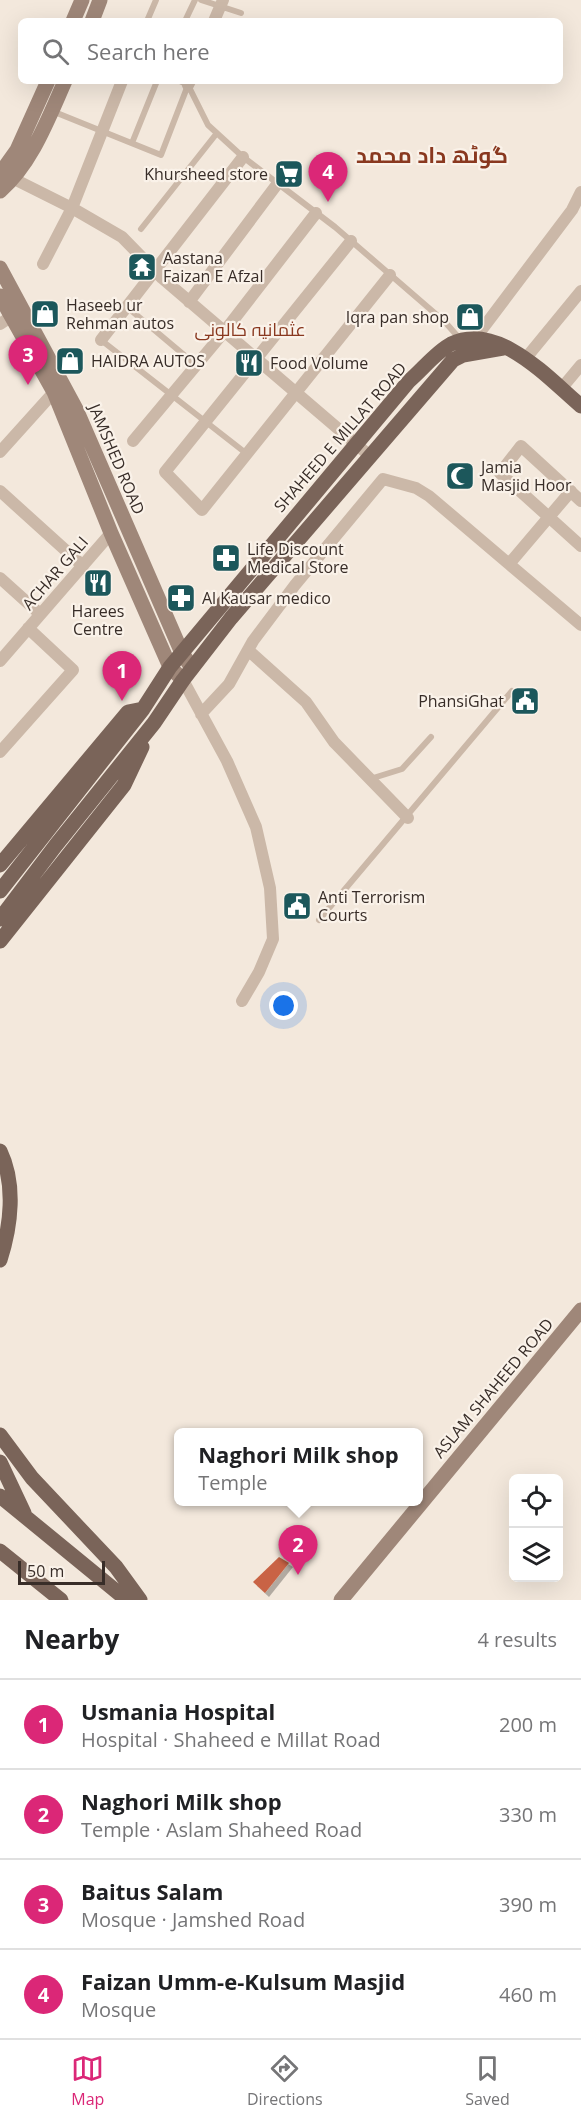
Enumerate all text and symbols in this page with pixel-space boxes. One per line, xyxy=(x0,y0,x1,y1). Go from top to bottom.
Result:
search box xyxy=(18,18,563,84)
icon: search xyxy=(39,35,72,68)
text: Search here xyxy=(87,36,210,66)
district label: گوٹھ داد محمد xyxy=(356,139,508,169)
pin: 4 xyxy=(308,152,348,202)
supermarket icon: Khursheed store xyxy=(273,158,305,190)
place label: Khursheed store xyxy=(144,163,268,185)
place label: Aastana Faizan E Afzal xyxy=(163,247,264,287)
temple icon: Aastana Faizan E Afzal xyxy=(126,251,158,283)
place label: Haseeb ur Rehman autos xyxy=(66,294,174,334)
shop icon: Haseeb ur Rehman autos xyxy=(29,298,61,330)
shop icon: Iqra pan shop xyxy=(454,301,486,333)
place label: Iqra pan shop xyxy=(346,306,449,328)
district label: عثمانیہ کالونی xyxy=(194,317,306,341)
pin: 3 xyxy=(9,336,48,385)
shop icon: HAIDRA AUTOS xyxy=(54,345,86,377)
restaurant icon: Food Volume xyxy=(233,347,265,379)
place label: HAIDRA AUTOS xyxy=(91,350,205,372)
place label: Food Volume xyxy=(270,352,368,374)
street label: SHAHEED E MILLAT ROAD xyxy=(269,357,411,517)
street label: JAMSHED ROAD xyxy=(83,399,150,518)
place label: Jamia Masjid Hoor xyxy=(479,456,572,496)
mosque icon: Jamia Masjid Hoor xyxy=(444,460,476,492)
street label: ACHAR GALI xyxy=(17,532,93,614)
place label: Life Discount Medical Store xyxy=(247,538,349,578)
pharmacy icon: Life Discount Medical Store xyxy=(210,542,242,574)
restaurant icon: Harees Centre xyxy=(82,567,114,599)
pharmacy icon: Al Kausar medico xyxy=(165,582,197,614)
place label: Al Kausar medico xyxy=(202,587,331,609)
place label: Harees Centre xyxy=(72,600,124,640)
pin: 1 xyxy=(102,652,142,701)
public building icon: PhansiGhat xyxy=(509,685,541,717)
place label: PhansiGhat xyxy=(418,690,504,712)
place label: Anti Terrorism Courts xyxy=(318,886,425,926)
public building icon: Anti Terrorism Courts xyxy=(281,890,313,922)
your location xyxy=(269,991,298,1020)
street label: ASLAM SHAHEED ROAD xyxy=(428,1314,558,1462)
popup xyxy=(174,1428,423,1506)
text: Naghori Milk shop xyxy=(198,1439,399,1469)
text: Temple xyxy=(198,1469,267,1496)
map controls xyxy=(509,1474,563,1582)
button: locate xyxy=(509,1474,563,1528)
pin: 2 xyxy=(278,1526,318,1575)
button: layers xyxy=(509,1528,563,1582)
scale bar xyxy=(18,1558,105,1586)
text: 50 m xyxy=(27,1560,64,1582)
text: Nearby xyxy=(24,1621,119,1657)
text: 4 results xyxy=(477,1626,557,1653)
text: Usmania Hospital xyxy=(81,1696,275,1726)
text: 1 xyxy=(38,1711,49,1738)
text: 200 m xyxy=(499,1711,557,1738)
text: Hospital · Shaheed e Millat Road xyxy=(81,1726,381,1753)
text: Naghori Milk shop xyxy=(81,1786,282,1816)
text: 2 xyxy=(38,1801,49,1828)
text: 330 m xyxy=(499,1801,557,1828)
text: Temple · Aslam Shaheed Road xyxy=(81,1816,362,1843)
text: Baitus Salam xyxy=(81,1876,223,1906)
text: 3 xyxy=(38,1891,49,1918)
text: 390 m xyxy=(499,1891,557,1918)
text: Mosque · Jamshed Road xyxy=(81,1906,305,1933)
text: Faizan Umm-e-Kulsum Masjid xyxy=(81,1966,405,1996)
text: 4 xyxy=(38,1981,49,2008)
text: 460 m xyxy=(499,1981,557,2008)
text: Mosque xyxy=(81,1996,156,2023)
tab: Map xyxy=(71,2052,104,2110)
tab: Directions xyxy=(247,2052,323,2110)
tab: Saved xyxy=(465,2052,510,2110)

